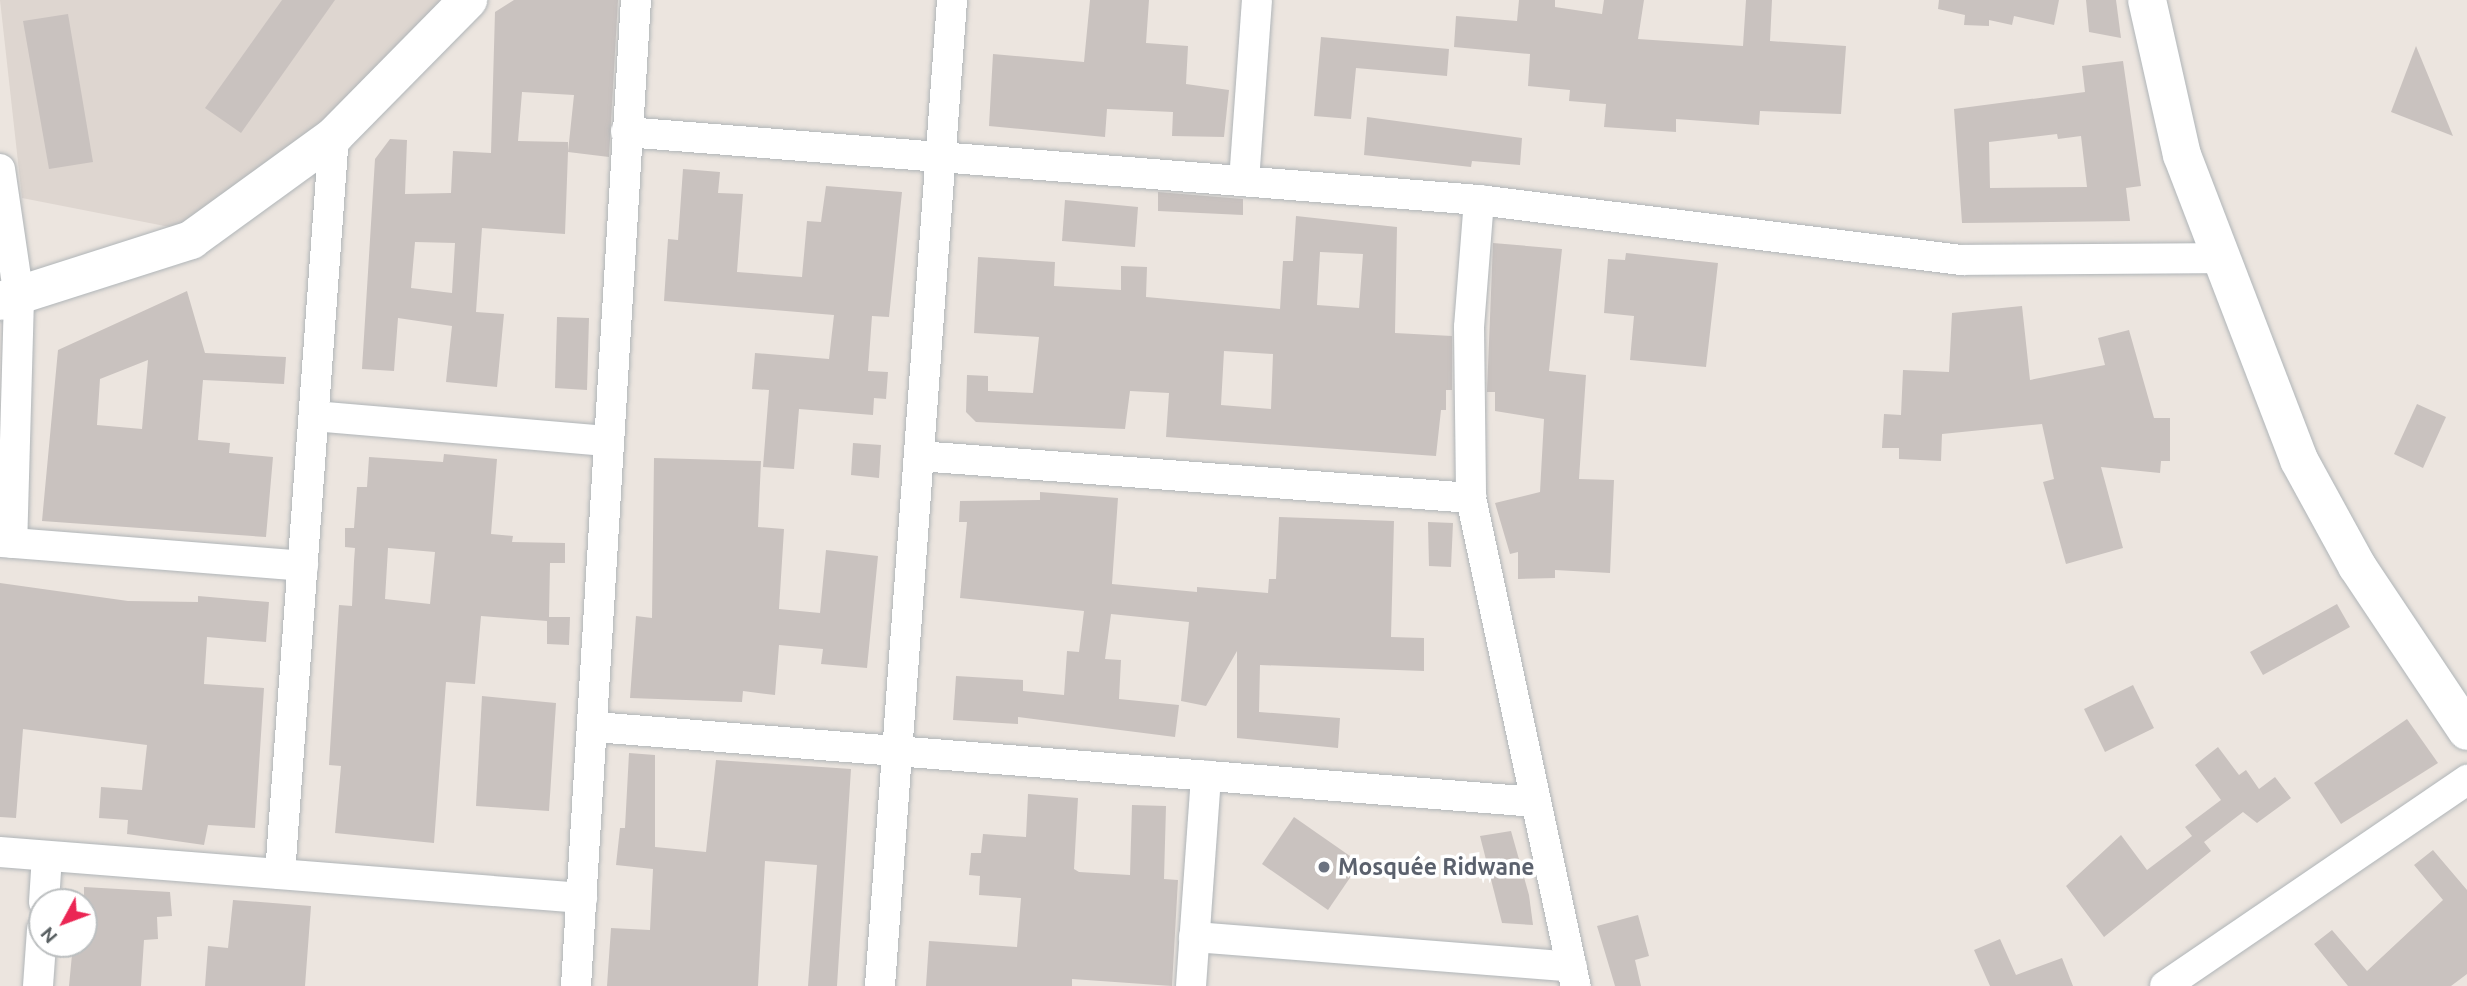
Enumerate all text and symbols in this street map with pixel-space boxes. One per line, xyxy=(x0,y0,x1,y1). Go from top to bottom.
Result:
place label: Mosquée Ridwane xyxy=(1338,853,1535,881)
marker: Mosquée Ridwane xyxy=(1316,859,1332,875)
north arrow xyxy=(28,888,98,958)
text: N xyxy=(36,923,62,948)

